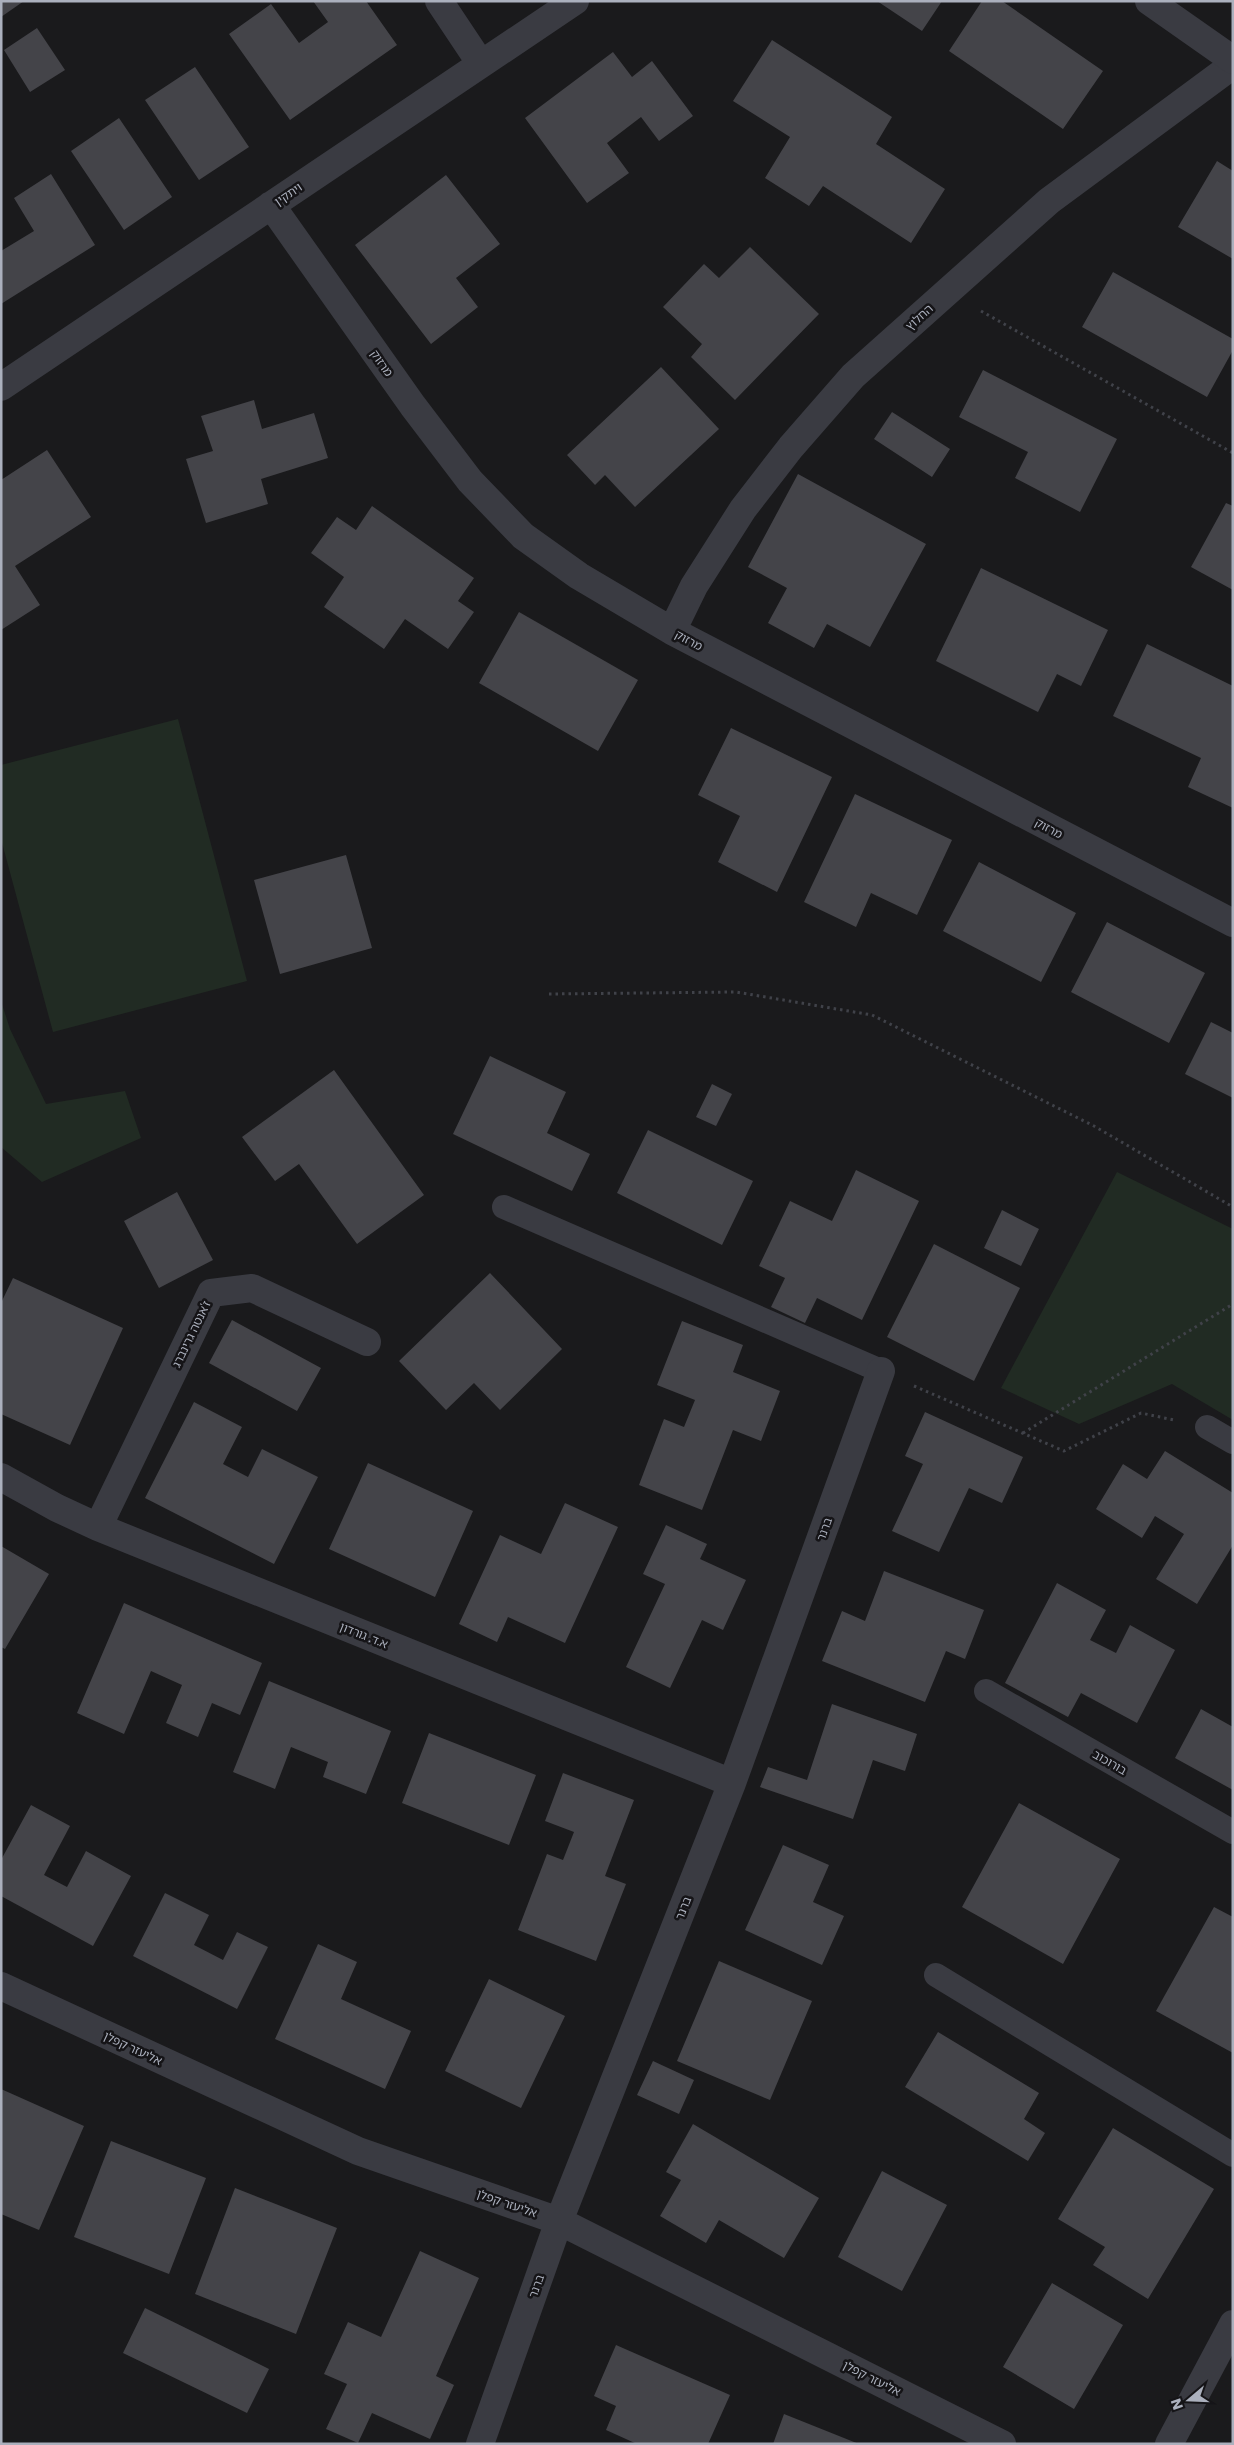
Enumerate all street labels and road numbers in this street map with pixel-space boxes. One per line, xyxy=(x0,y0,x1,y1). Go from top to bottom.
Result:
street label: ויתקין xyxy=(271,179,305,209)
street label: החלוץ xyxy=(902,300,936,334)
street label: מרזוק xyxy=(367,346,397,380)
street label: מרזוק xyxy=(672,626,706,654)
street label: מרזוק xyxy=(1032,814,1066,842)
street label: ז'אנטה גרינברג xyxy=(168,1298,215,1370)
street label: ברנר xyxy=(812,1515,836,1543)
street label: א.ד. גורדון xyxy=(337,1618,391,1653)
street label: בורוכוב xyxy=(1090,1745,1130,1779)
street label: ברנר xyxy=(671,1894,695,1922)
street label: אליעזר קפלן xyxy=(101,2027,165,2069)
street label: אליעזר קפלן xyxy=(475,2185,540,2221)
street label: ברנר xyxy=(524,2272,548,2300)
street label: אליעזר קפלן xyxy=(840,2356,904,2400)

